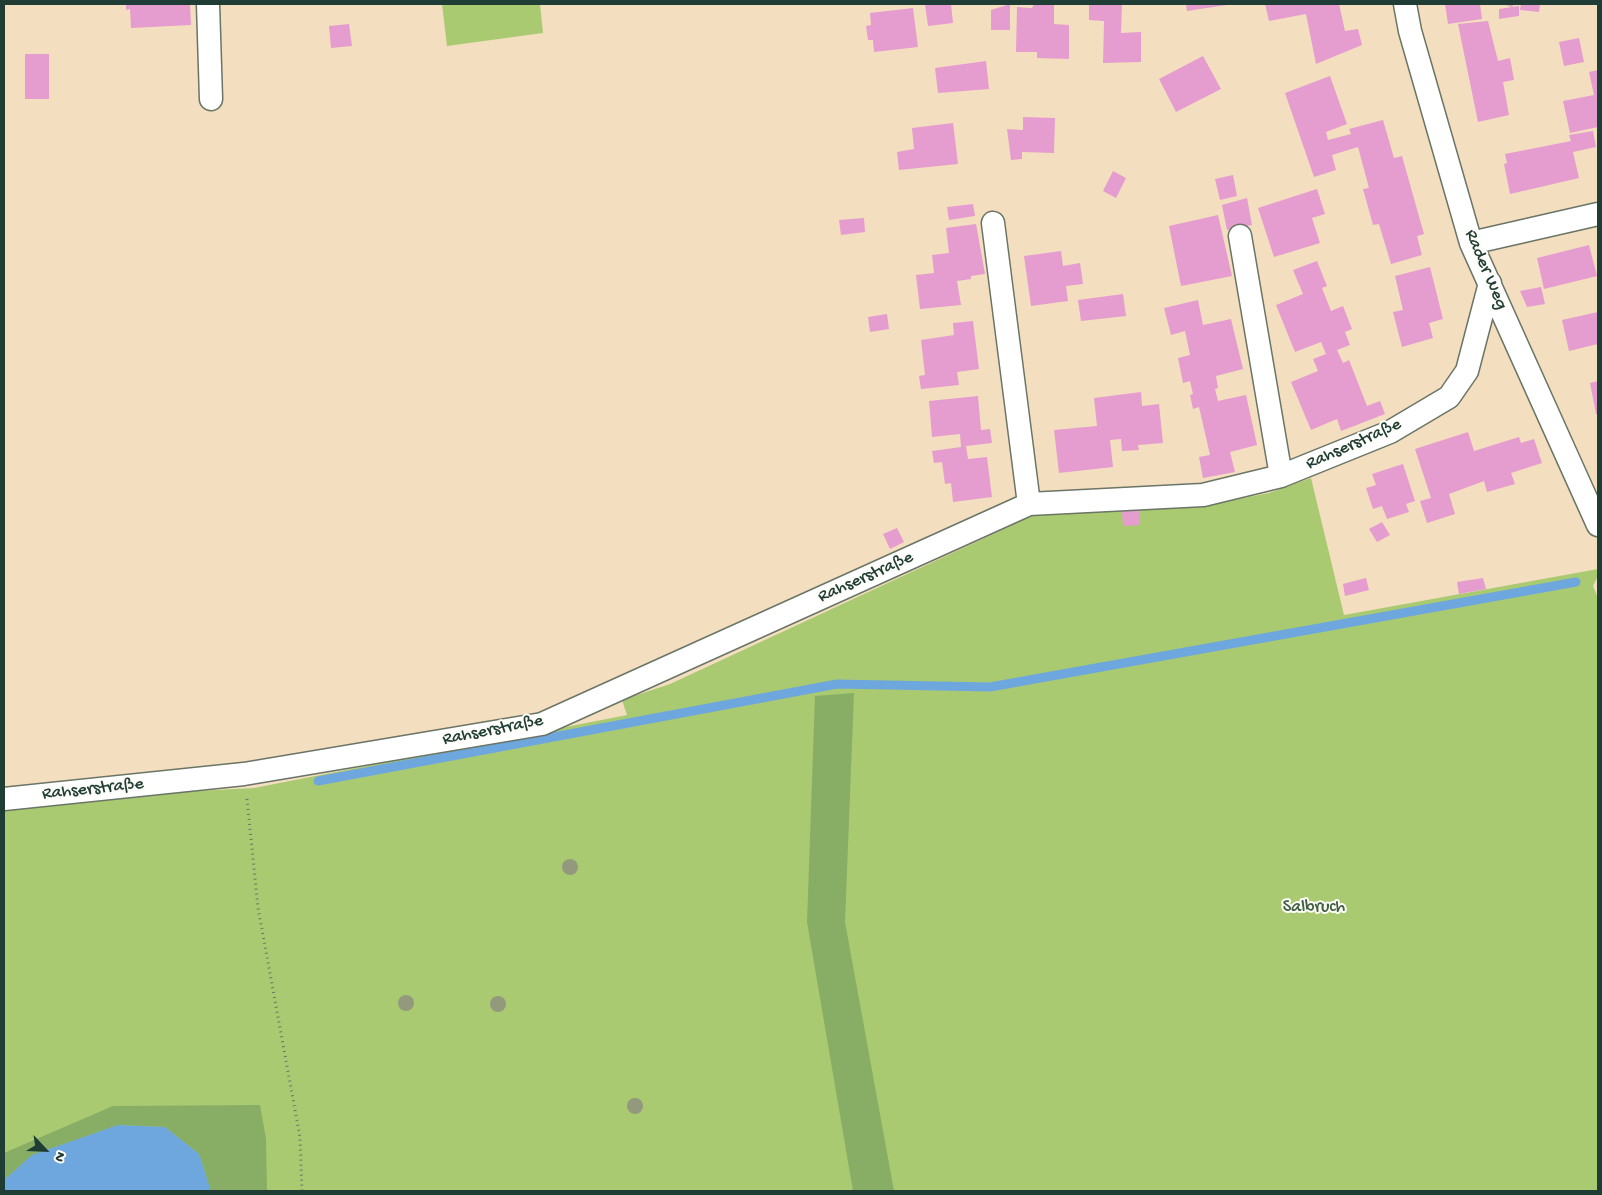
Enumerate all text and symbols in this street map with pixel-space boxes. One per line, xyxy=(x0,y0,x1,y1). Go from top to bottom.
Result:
street label: Rader Weg xyxy=(1459,227,1511,313)
street label: Rahserstraße xyxy=(1303,414,1405,476)
street label: Rahserstraße xyxy=(815,547,917,609)
street label: Rahserstraße xyxy=(441,711,545,751)
street label: Rahserstraße xyxy=(41,774,145,806)
park label: Salbruch xyxy=(1283,897,1345,919)
north arrow xyxy=(20,1125,70,1175)
text: N xyxy=(49,1149,69,1164)

